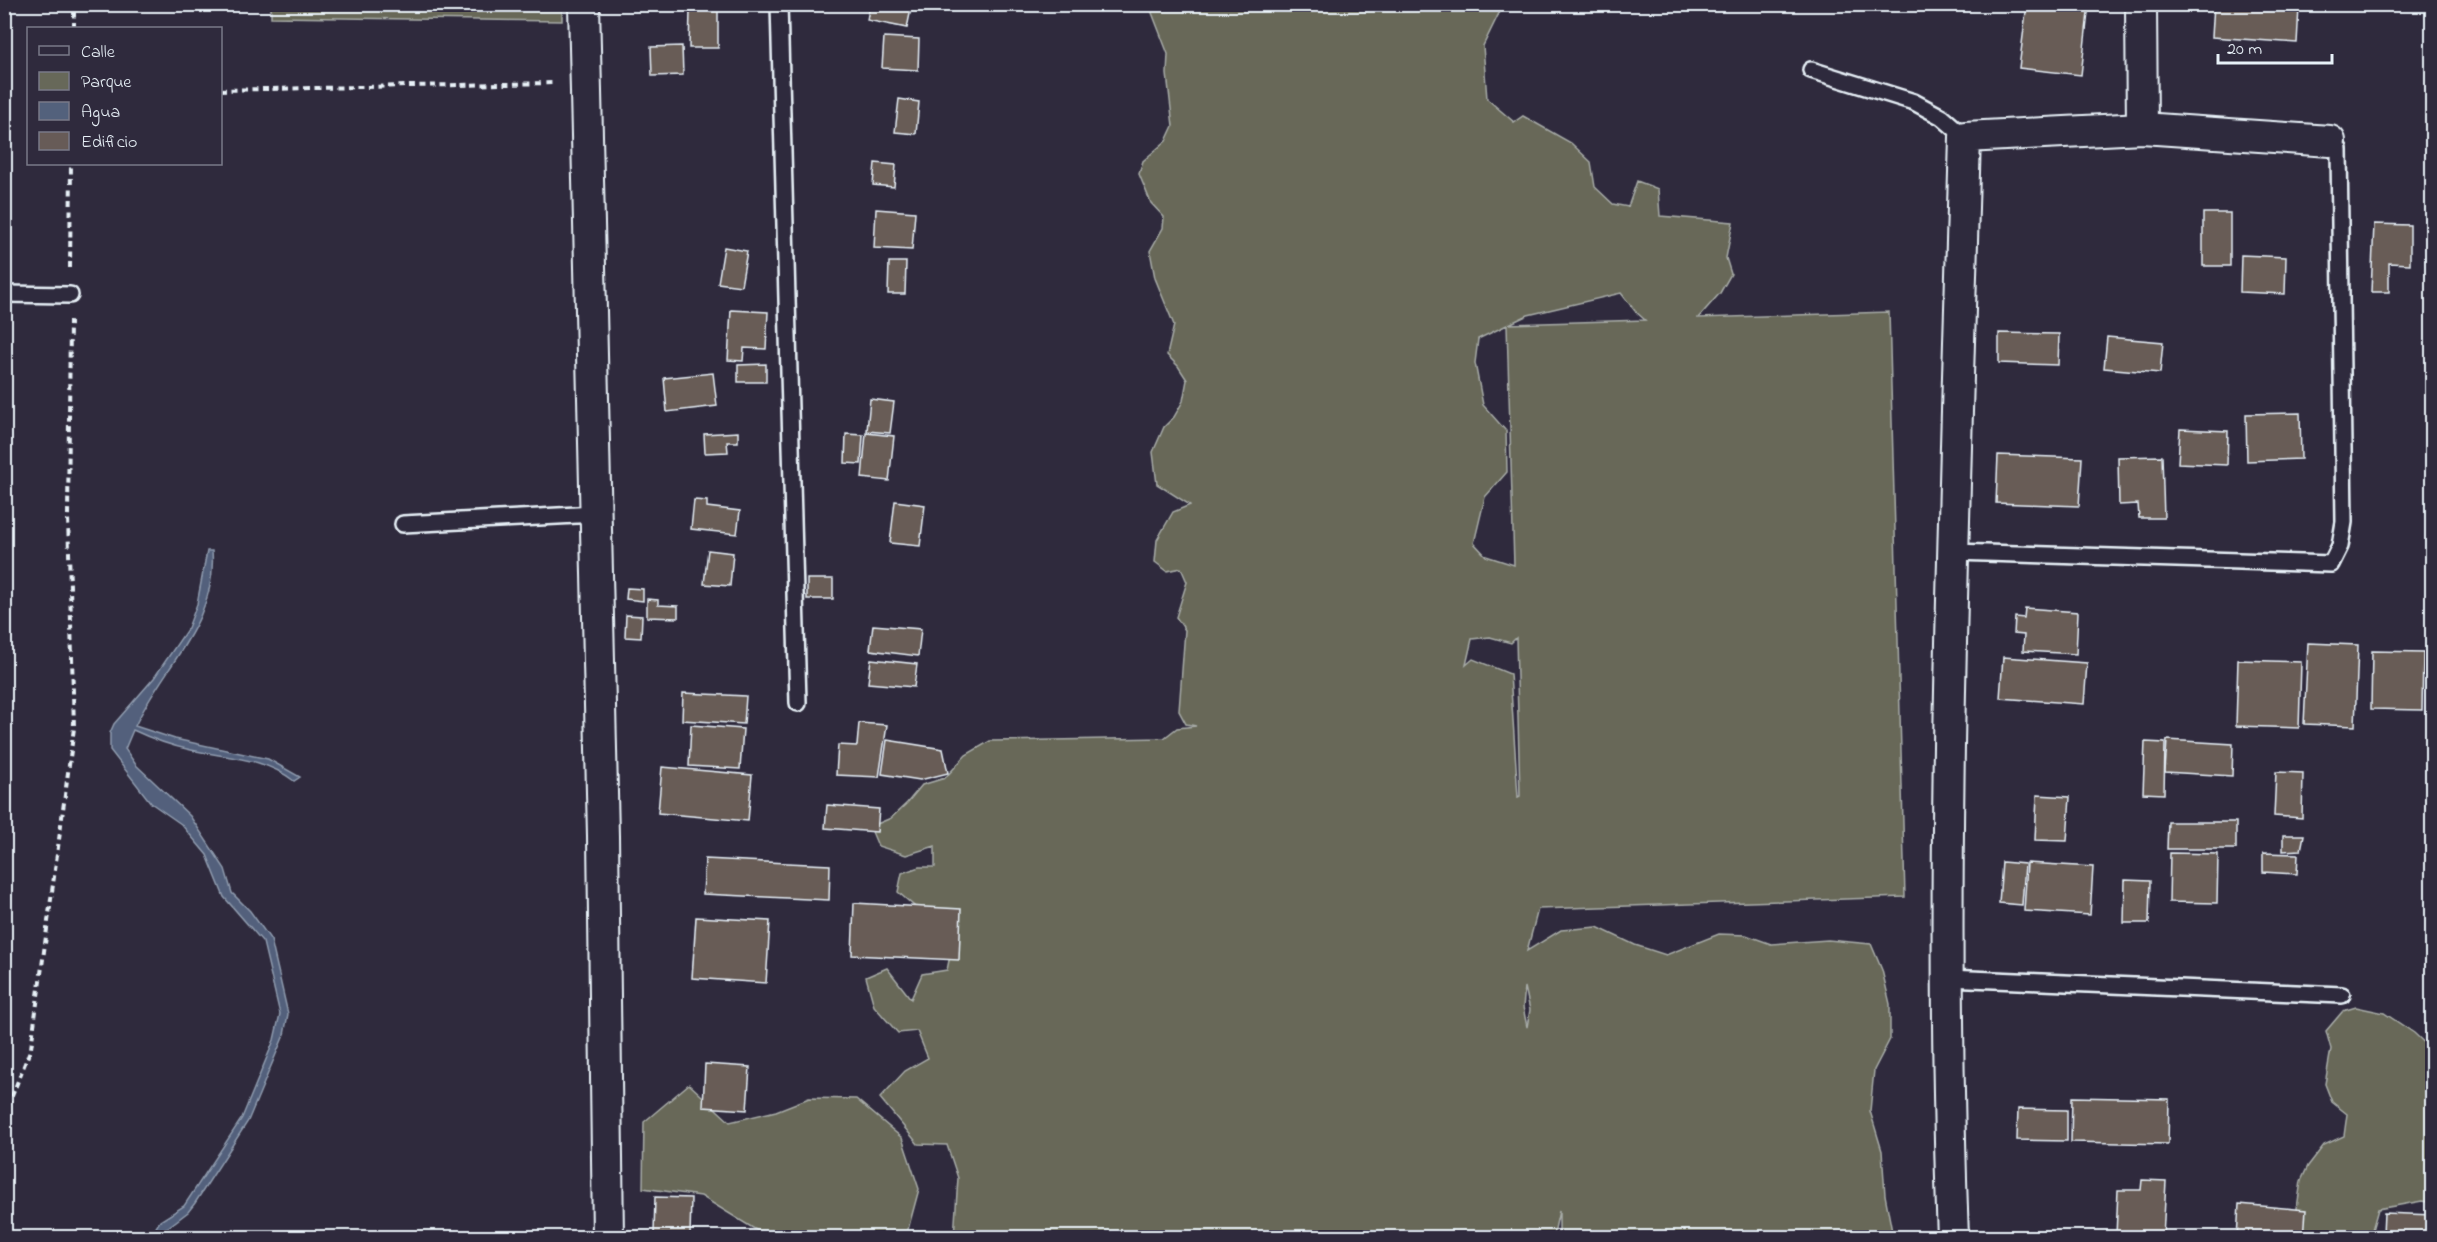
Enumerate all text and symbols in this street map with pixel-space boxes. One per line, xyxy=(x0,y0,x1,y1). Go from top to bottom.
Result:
legend xyxy=(27,27,222,165)
scale bar xyxy=(2218,27,2332,65)
text: 20 m xyxy=(2227,37,2262,63)
text: Calle xyxy=(81,40,116,66)
text: Parque xyxy=(81,70,132,96)
text: Agua xyxy=(81,100,120,127)
text: Edificio xyxy=(81,130,137,156)

